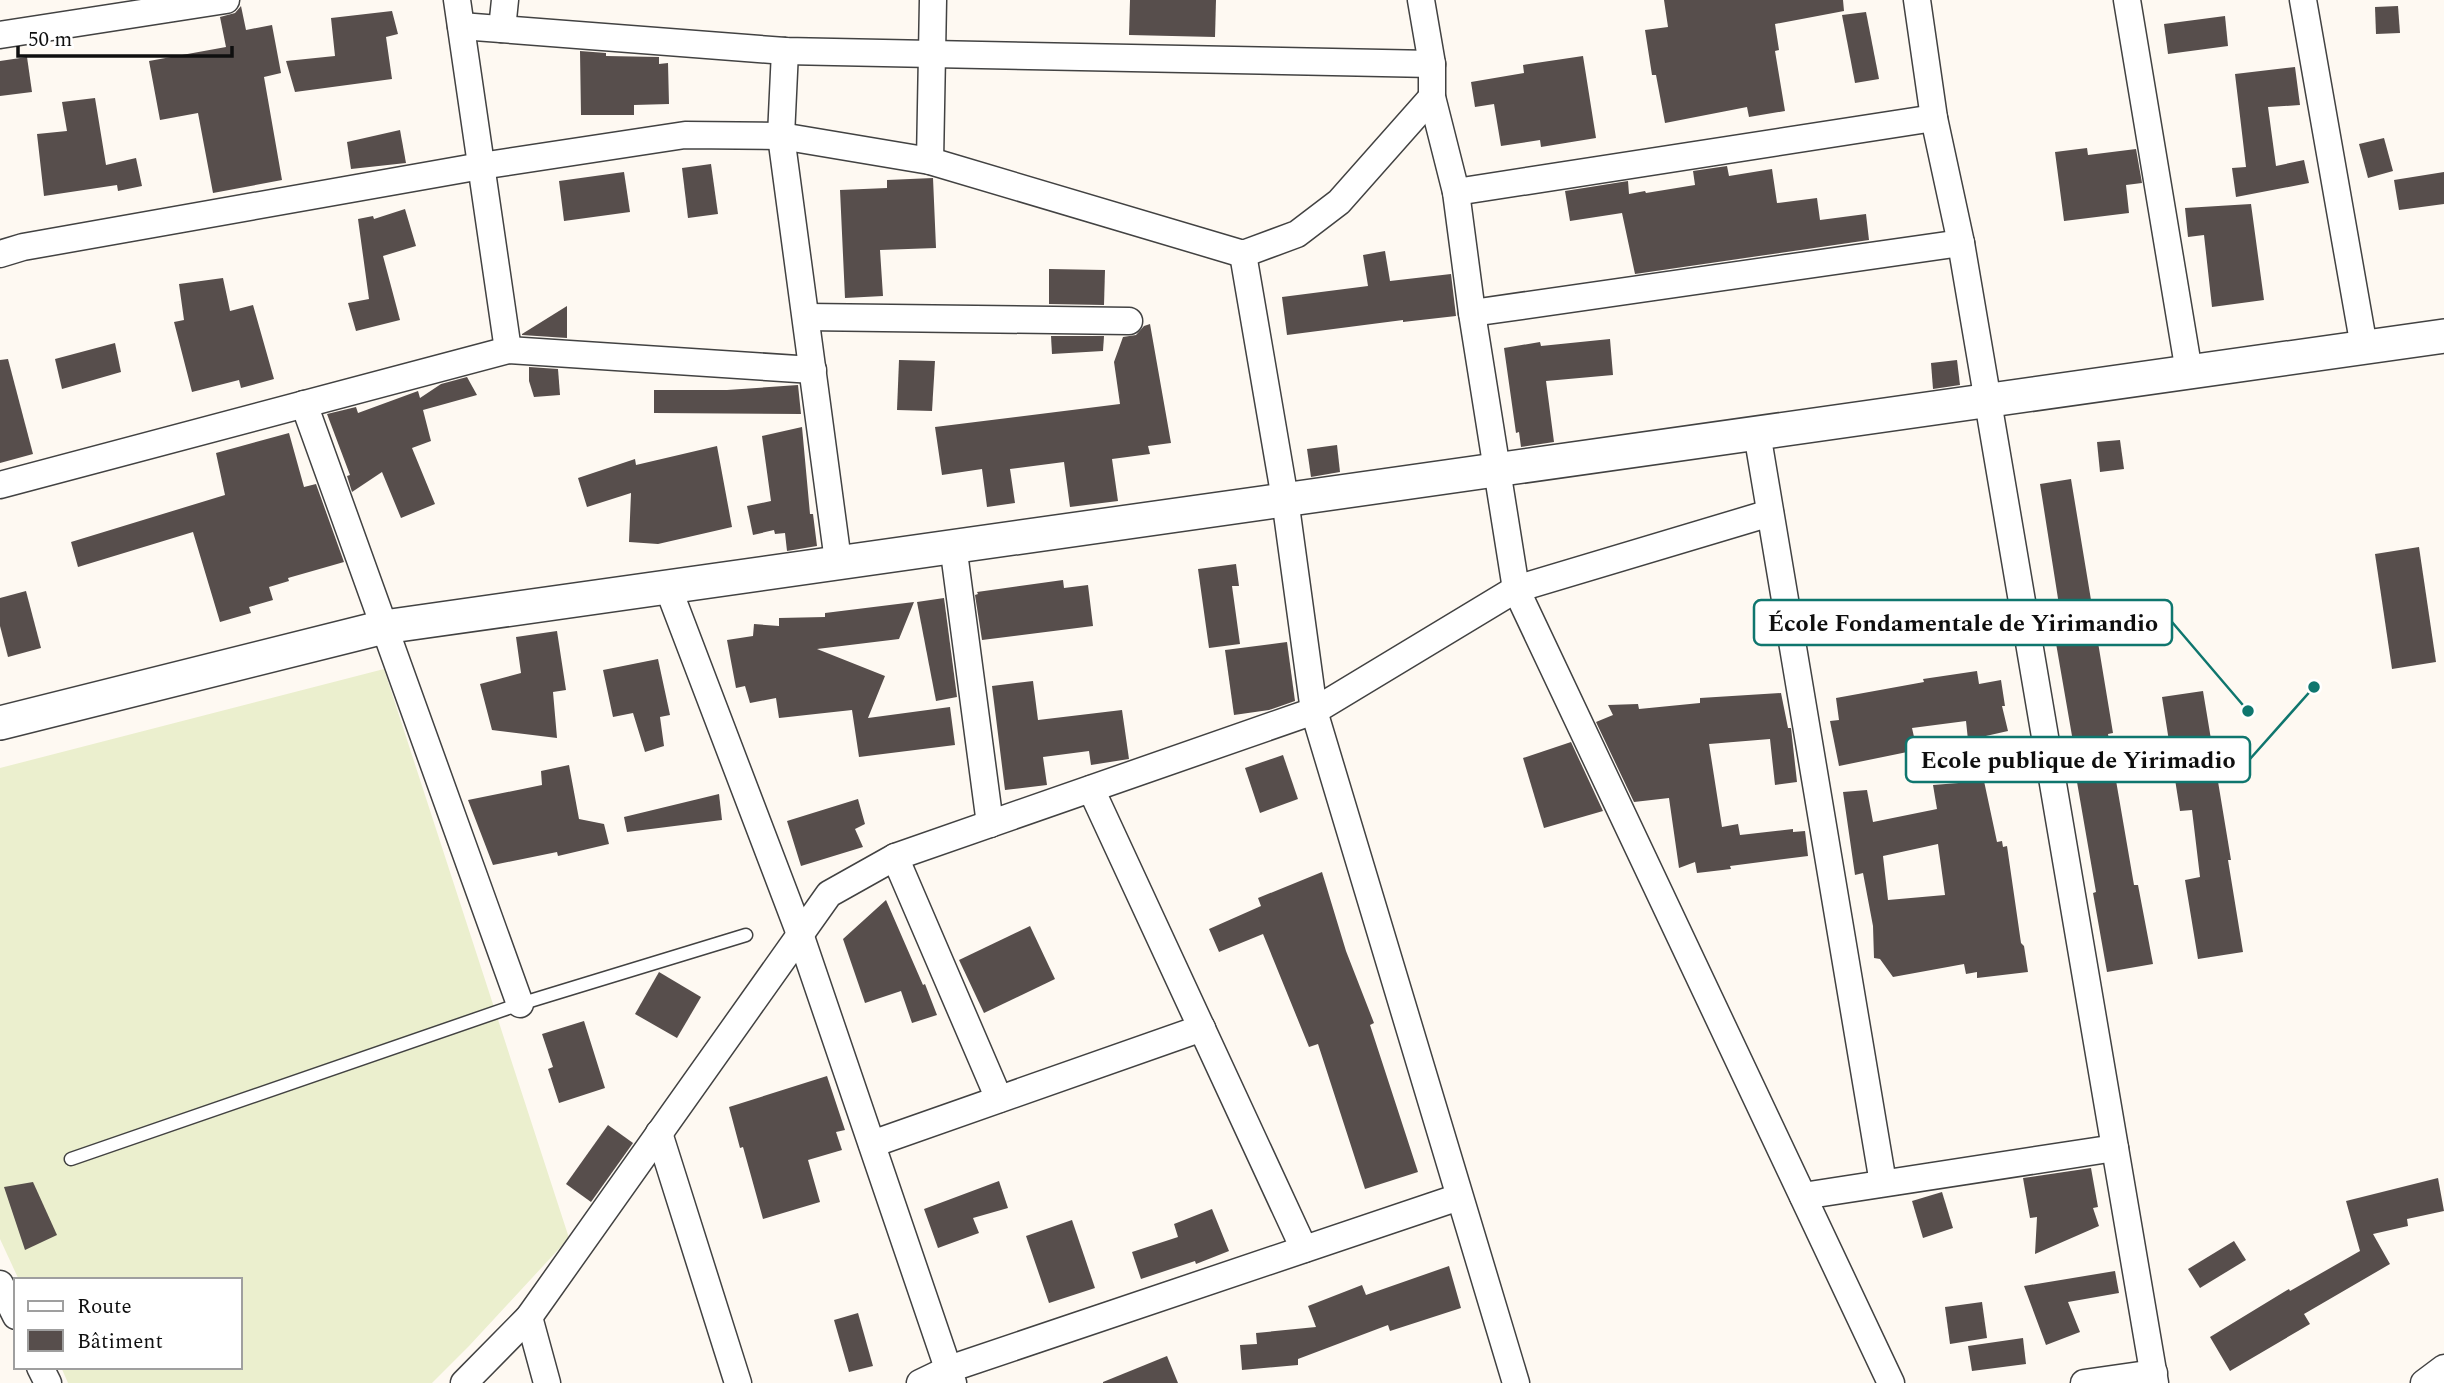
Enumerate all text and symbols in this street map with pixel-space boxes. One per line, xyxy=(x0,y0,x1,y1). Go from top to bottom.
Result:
scale bar xyxy=(18,14,231,58)
text: 50 m xyxy=(28,24,72,56)
callout: École Fondamentale de Yirimandio xyxy=(1754,600,2172,645)
text: École Fondamentale de Yirimandio xyxy=(1768,606,2158,642)
callout: Ecole publique de Yirimadio xyxy=(1906,737,2250,782)
text: Ecole publique de Yirimadio xyxy=(1920,743,2236,779)
legend xyxy=(14,1278,242,1369)
text: Route xyxy=(77,1291,132,1323)
text: Bâtiment xyxy=(77,1326,163,1358)

